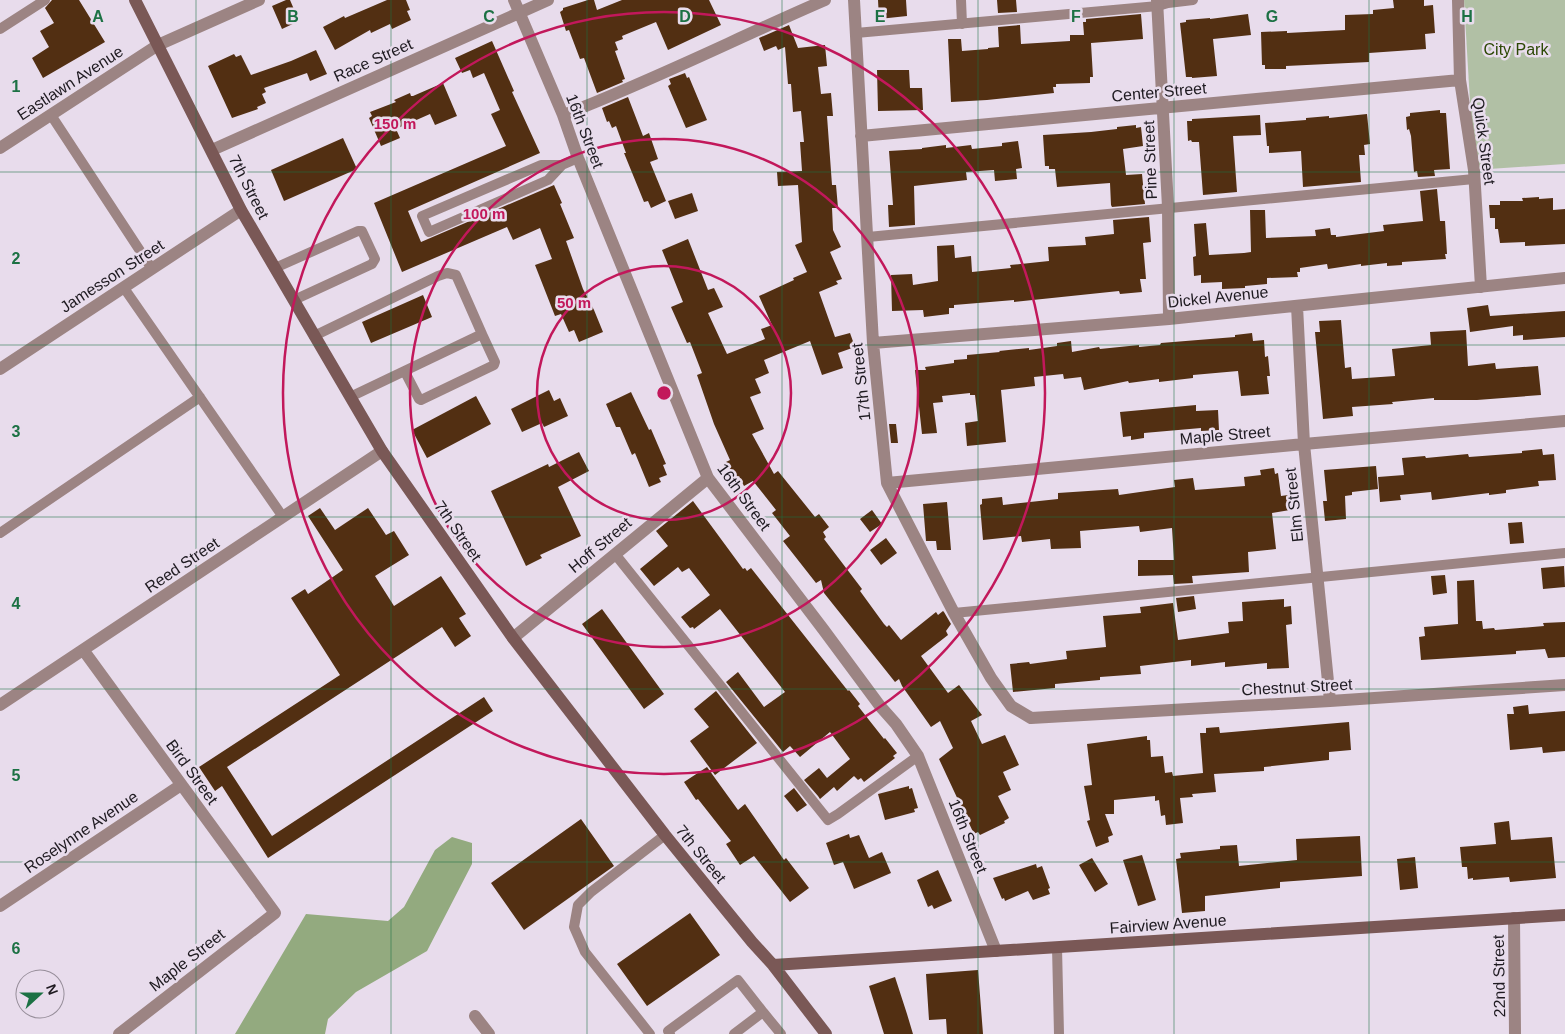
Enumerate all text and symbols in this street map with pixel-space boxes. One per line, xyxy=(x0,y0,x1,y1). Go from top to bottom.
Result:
text: A xyxy=(92,8,104,25)
text: B xyxy=(287,8,299,25)
text: C xyxy=(483,8,495,25)
text: D xyxy=(679,8,691,25)
text: E xyxy=(875,8,886,25)
text: F xyxy=(1071,8,1081,25)
text: G xyxy=(1266,8,1278,25)
text: H xyxy=(1461,8,1473,25)
street label: Race Street xyxy=(331,35,416,85)
park label: City Park xyxy=(1484,41,1549,58)
street label: Eastlawn Avenue xyxy=(14,42,126,123)
text: 1 xyxy=(12,78,21,95)
street label: Center Street xyxy=(1111,79,1208,105)
street label: 16th Street xyxy=(563,91,607,171)
street label: Quick Street xyxy=(1469,96,1499,186)
text: 150 m xyxy=(374,115,416,132)
street label: Pine Street xyxy=(1140,120,1160,200)
street label: 7th Street xyxy=(226,152,273,222)
text: 100 m xyxy=(463,205,505,222)
street label: Jamesson Street xyxy=(57,236,167,316)
text: 2 xyxy=(12,250,21,267)
street label: Dickel Avenue xyxy=(1167,283,1269,311)
text: 50 m xyxy=(557,294,591,311)
street label: 17th Street xyxy=(848,342,874,422)
centre of rings xyxy=(655,384,673,402)
text: 3 xyxy=(12,423,21,440)
street label: Maple Street xyxy=(1179,423,1271,447)
street label: 16th Street xyxy=(714,460,774,534)
street label: Elm Street xyxy=(1282,466,1306,543)
street label: 7th Street xyxy=(431,498,485,565)
street label: Hoff Street xyxy=(565,514,635,576)
street label: Reed Street xyxy=(142,534,223,596)
text: 4 xyxy=(12,595,21,612)
street label: Chestnut Street xyxy=(1241,676,1354,698)
street label: Bird Street xyxy=(163,736,221,808)
text: 5 xyxy=(12,767,21,784)
street label: Roselynne Avenue xyxy=(21,788,141,876)
street label: 16th Street xyxy=(945,797,991,876)
street label: 7th Street xyxy=(673,822,730,887)
street label: Fairview Avenue xyxy=(1109,911,1227,937)
street label: Maple Street xyxy=(146,925,228,995)
street label: 22nd Street xyxy=(1490,934,1508,1018)
text: 6 xyxy=(12,940,21,957)
north arrow xyxy=(15,969,65,1019)
text: N xyxy=(43,982,61,997)

